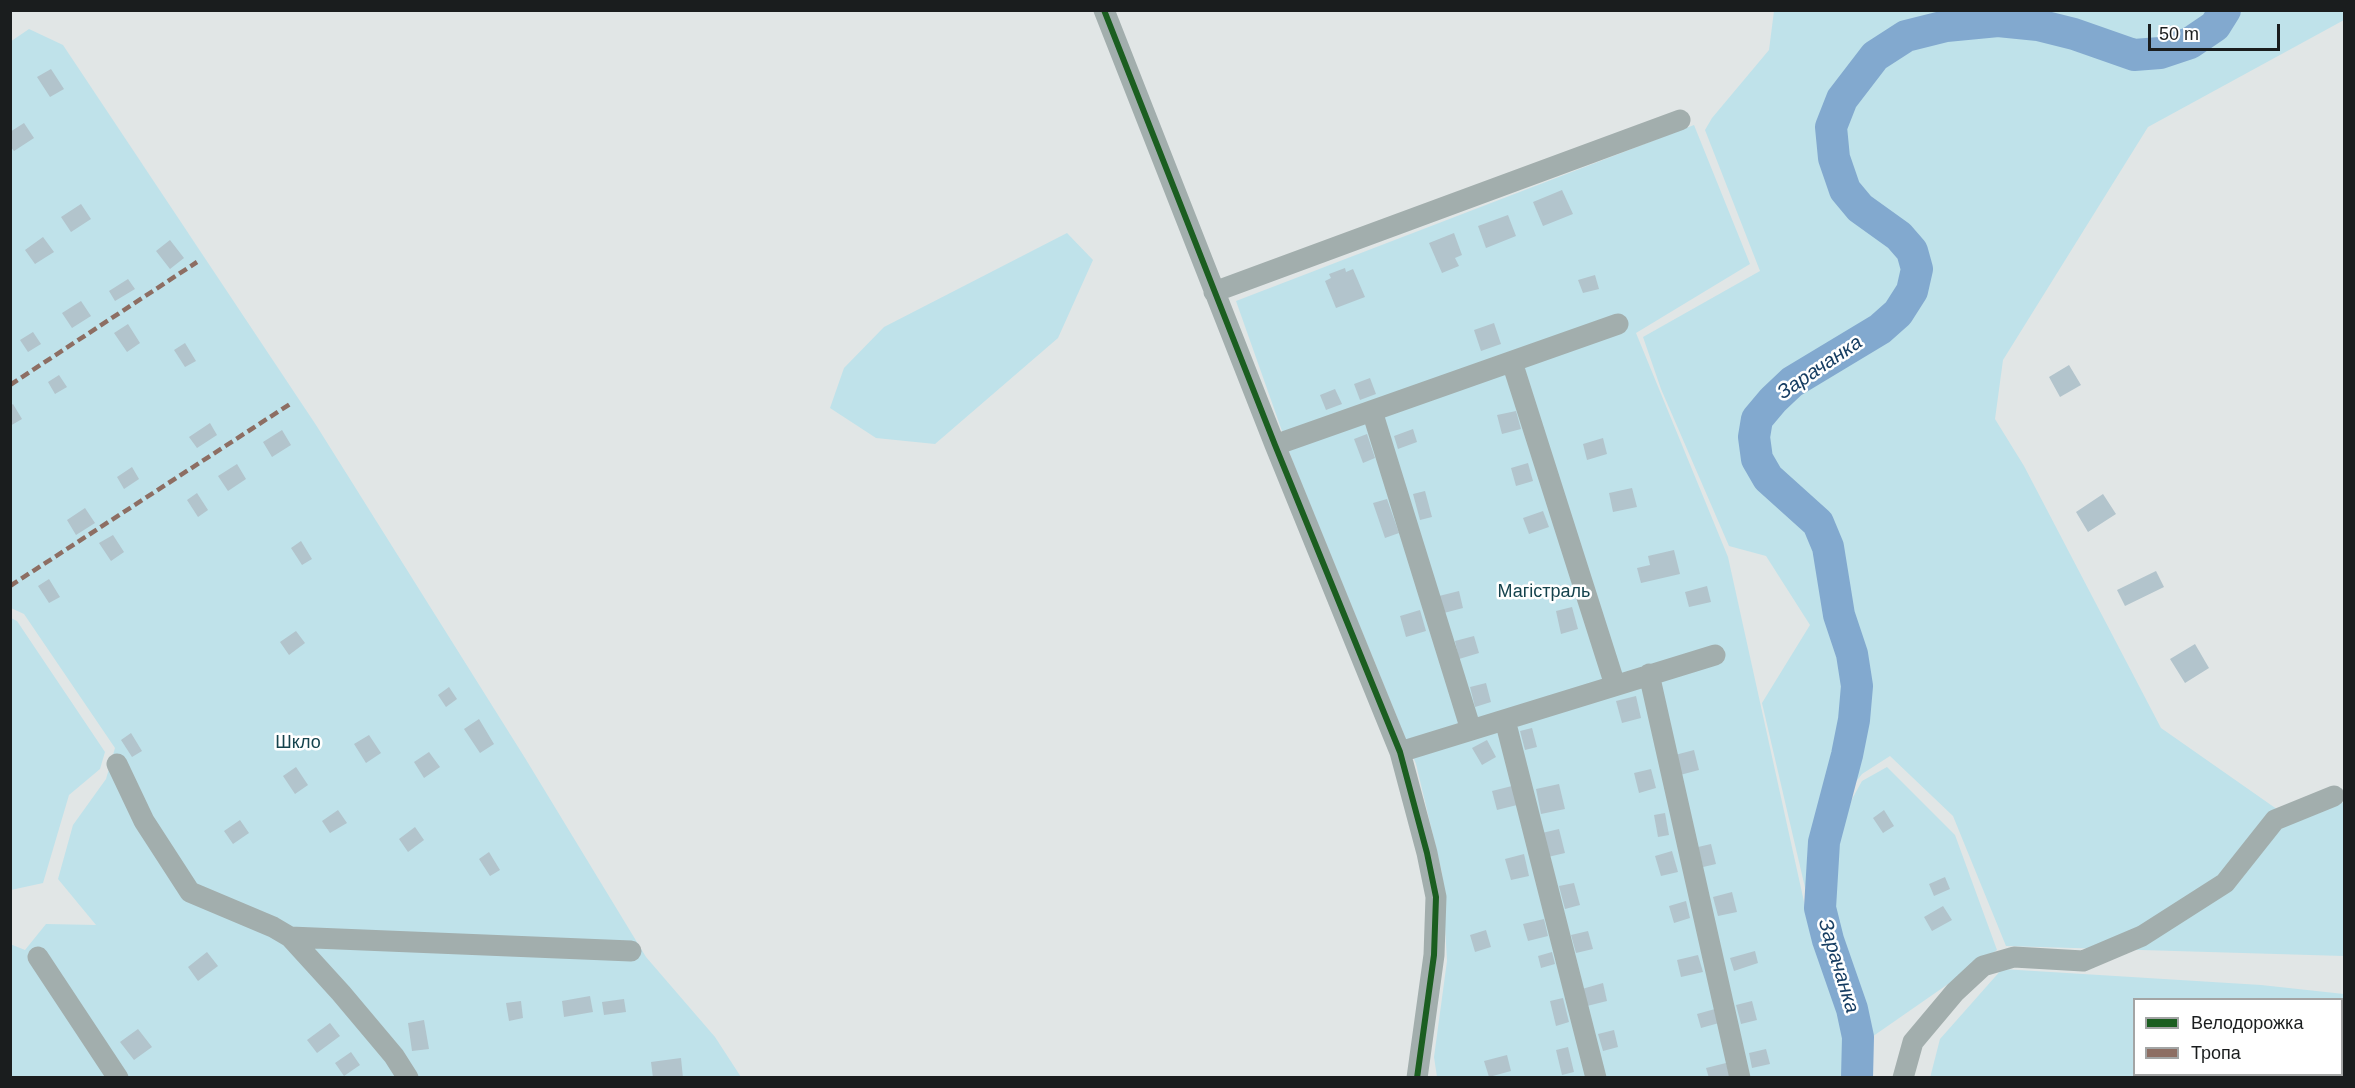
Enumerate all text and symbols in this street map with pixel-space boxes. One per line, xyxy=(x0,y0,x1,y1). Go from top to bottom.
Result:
scale bar xyxy=(2151,12,2283,50)
text: 50 m xyxy=(2159,24,2199,44)
water label: Зарачанка xyxy=(1773,331,1867,405)
park label: Магістраль xyxy=(1498,581,1590,603)
park label: Шкло xyxy=(275,732,321,754)
water label: Зарачанка xyxy=(1812,916,1864,1016)
legend xyxy=(2133,998,2343,1076)
text: Велодорожка xyxy=(2191,1013,2303,1033)
text: Тропа xyxy=(2191,1043,2241,1063)

